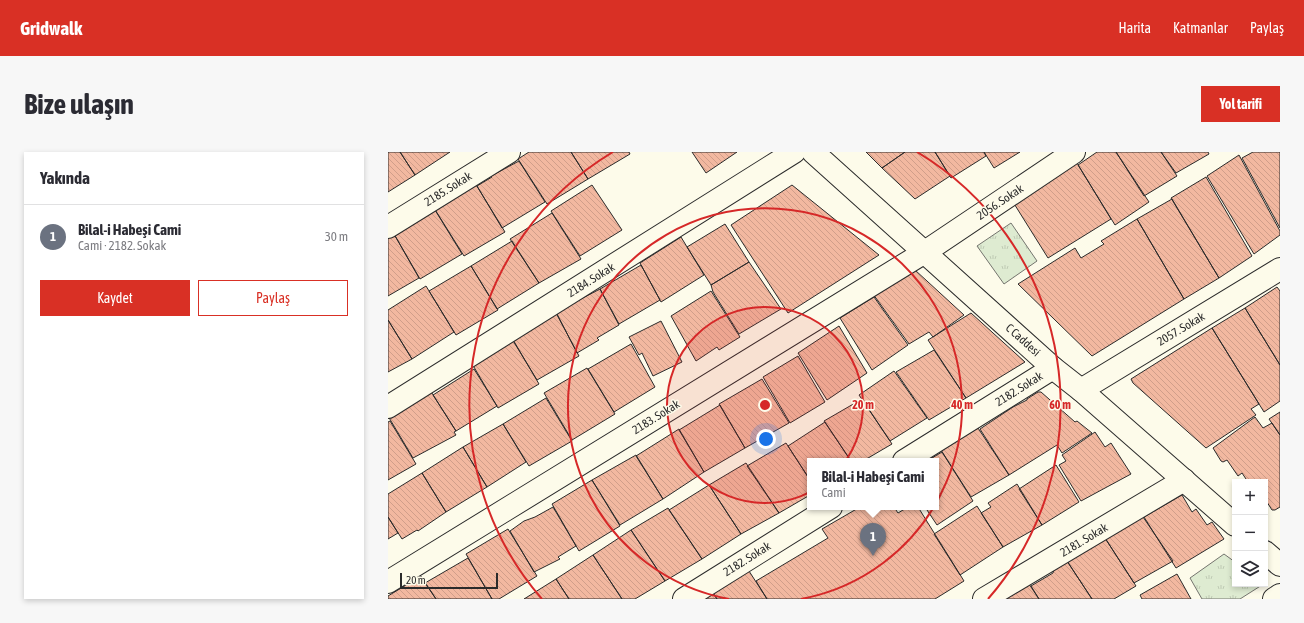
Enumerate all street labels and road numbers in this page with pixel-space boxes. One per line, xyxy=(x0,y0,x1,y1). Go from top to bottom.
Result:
street label: 2185. Sokak xyxy=(422,169,475,209)
street label: 2056. Sokak xyxy=(974,181,1027,223)
street label: 2184. Sokak xyxy=(565,260,618,300)
street label: 2057. Sokak xyxy=(1155,309,1208,349)
street label: C Caddesi xyxy=(1003,321,1043,359)
street label: 2182. Sokak xyxy=(993,369,1046,409)
street label: 2183. Sokak xyxy=(630,397,683,437)
street label: 2181. Sokak xyxy=(1058,520,1111,560)
street label: 2182. Sokak xyxy=(721,539,774,579)

